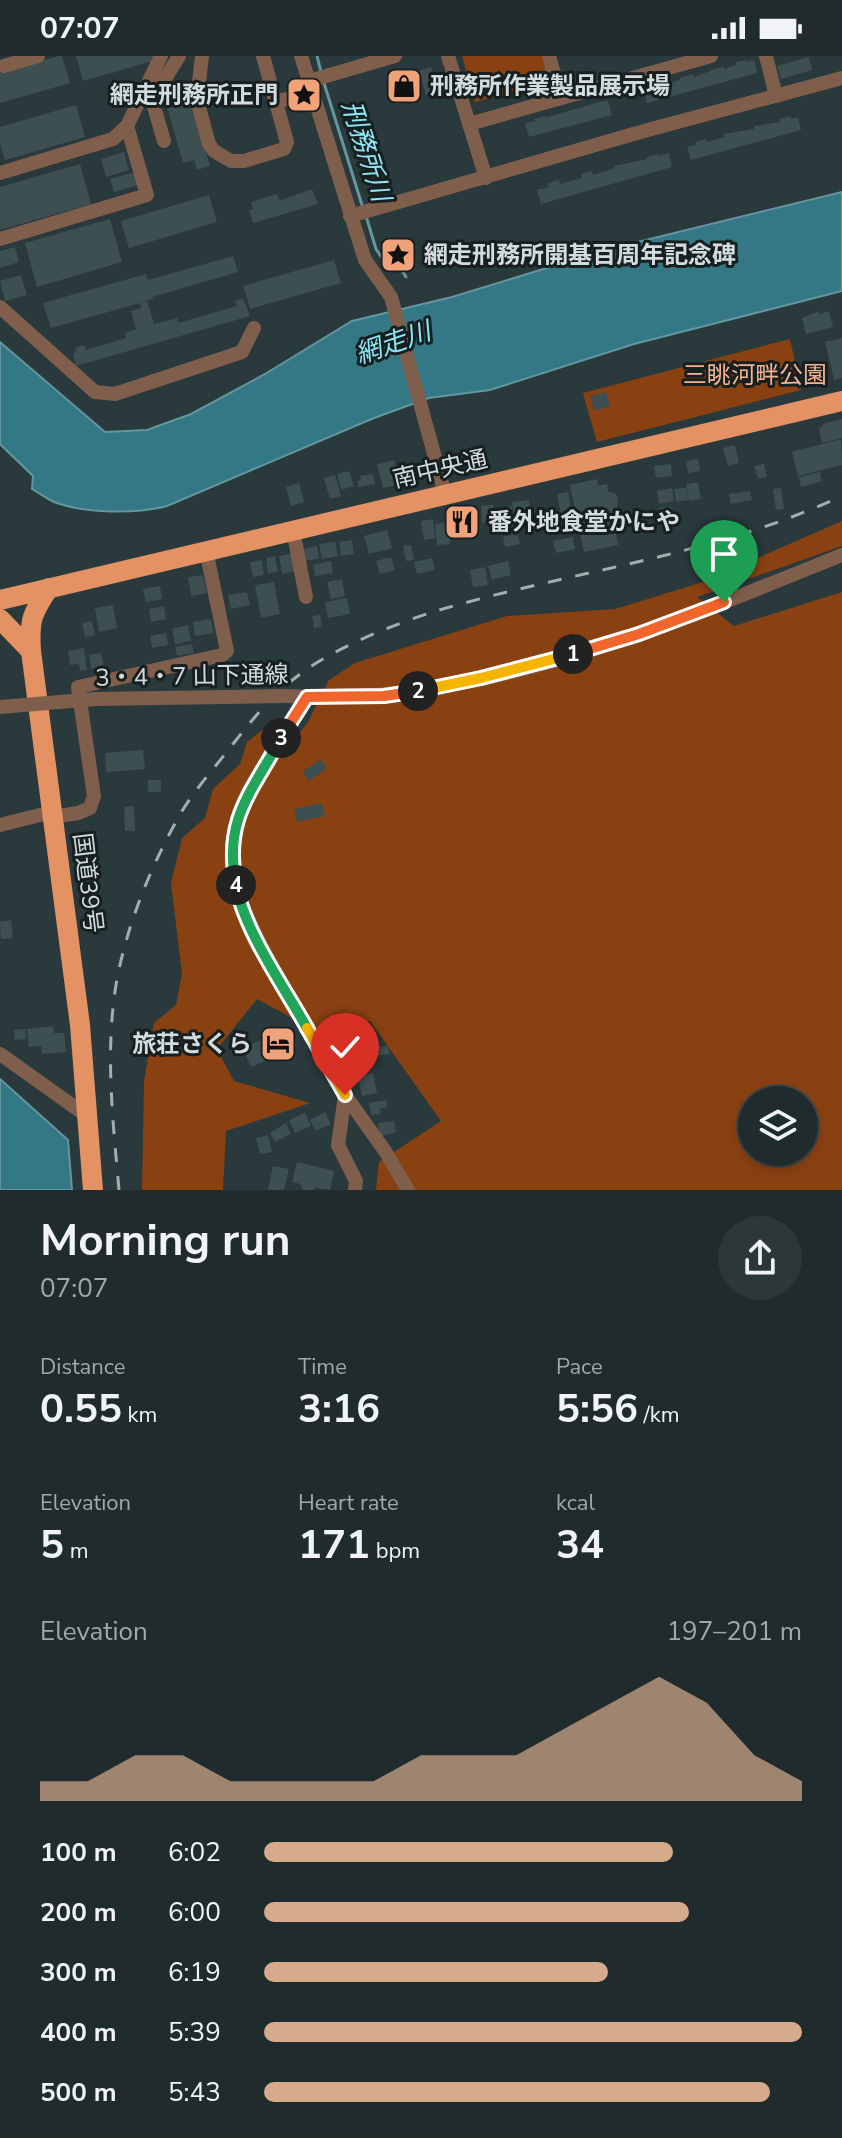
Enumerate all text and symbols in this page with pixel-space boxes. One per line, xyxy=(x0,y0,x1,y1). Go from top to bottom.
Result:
text: 07:07 xyxy=(40,8,119,49)
shop icon: 刑務所作業製品展示場 xyxy=(385,67,423,105)
place label: 刑務所作業製品展示場 xyxy=(430,70,670,102)
place icon: 網走刑務所正門 xyxy=(285,76,323,114)
place label: 網走刑務所正門 xyxy=(110,79,278,111)
water label: 刑務所川 xyxy=(333,96,400,209)
place icon: 網走刑務所開基百周年記念碑 xyxy=(379,236,417,274)
place label: 網走刑務所開基百周年記念碑 xyxy=(424,239,736,271)
water label: 網走川 xyxy=(350,313,438,372)
park label: 三眺河畔公園 xyxy=(683,359,827,391)
street label: 南中央通 xyxy=(390,443,490,495)
restaurant icon: 番外地食堂かにや xyxy=(443,503,481,541)
place label: 番外地食堂かにや xyxy=(488,506,680,538)
pin xyxy=(690,520,758,602)
icon: arrive xyxy=(702,532,746,576)
pin: 1 xyxy=(553,634,593,674)
text: 1 xyxy=(566,639,580,669)
street label: 3・4・7 山下通線 xyxy=(95,658,289,694)
pin: 2 xyxy=(398,671,438,711)
text: 2 xyxy=(411,676,425,706)
pin: 3 xyxy=(261,718,301,758)
text: 3 xyxy=(274,723,288,753)
street label: 国道39号 xyxy=(66,831,110,935)
pin: 4 xyxy=(216,865,256,905)
text: 4 xyxy=(229,870,243,900)
pin xyxy=(311,1013,379,1095)
hotel icon: 旅荘さくら xyxy=(259,1025,297,1063)
icon: check xyxy=(323,1025,367,1069)
place label: 旅荘さくら xyxy=(132,1028,252,1060)
map controls xyxy=(738,1086,818,1166)
button: layers xyxy=(738,1086,818,1166)
text: Morning run xyxy=(40,1211,290,1271)
button: share xyxy=(718,1216,802,1300)
text: 07:07 xyxy=(40,1271,108,1306)
text: Distance xyxy=(40,1352,125,1382)
text: Time xyxy=(298,1352,347,1382)
text: Pace xyxy=(556,1352,603,1382)
text: 0.55 xyxy=(40,1382,122,1436)
text: 3:16 xyxy=(298,1382,380,1436)
text: 5:56 xyxy=(556,1382,638,1436)
text: km xyxy=(122,1400,157,1430)
text: /km xyxy=(638,1400,680,1430)
text: Elevation xyxy=(40,1488,131,1518)
text: Heart rate xyxy=(298,1488,399,1518)
text: kcal xyxy=(556,1488,595,1518)
text: 5 xyxy=(40,1518,64,1572)
text: 171 xyxy=(298,1518,370,1572)
text: 34 xyxy=(556,1518,604,1572)
text: m xyxy=(64,1536,89,1566)
text: bpm xyxy=(370,1536,420,1566)
text: Elevation xyxy=(40,1614,148,1649)
text: 197–201 m xyxy=(666,1614,802,1649)
text: 100 m xyxy=(40,1835,117,1870)
text: 6:02 xyxy=(168,1835,221,1870)
text: 200 m xyxy=(40,1895,117,1930)
text: 6:00 xyxy=(168,1895,221,1930)
text: 300 m xyxy=(40,1955,117,1990)
text: 6:19 xyxy=(168,1955,221,1990)
text: 400 m xyxy=(40,2015,117,2050)
text: 5:39 xyxy=(168,2015,221,2050)
text: 500 m xyxy=(40,2075,117,2110)
text: 5:43 xyxy=(168,2075,221,2110)

